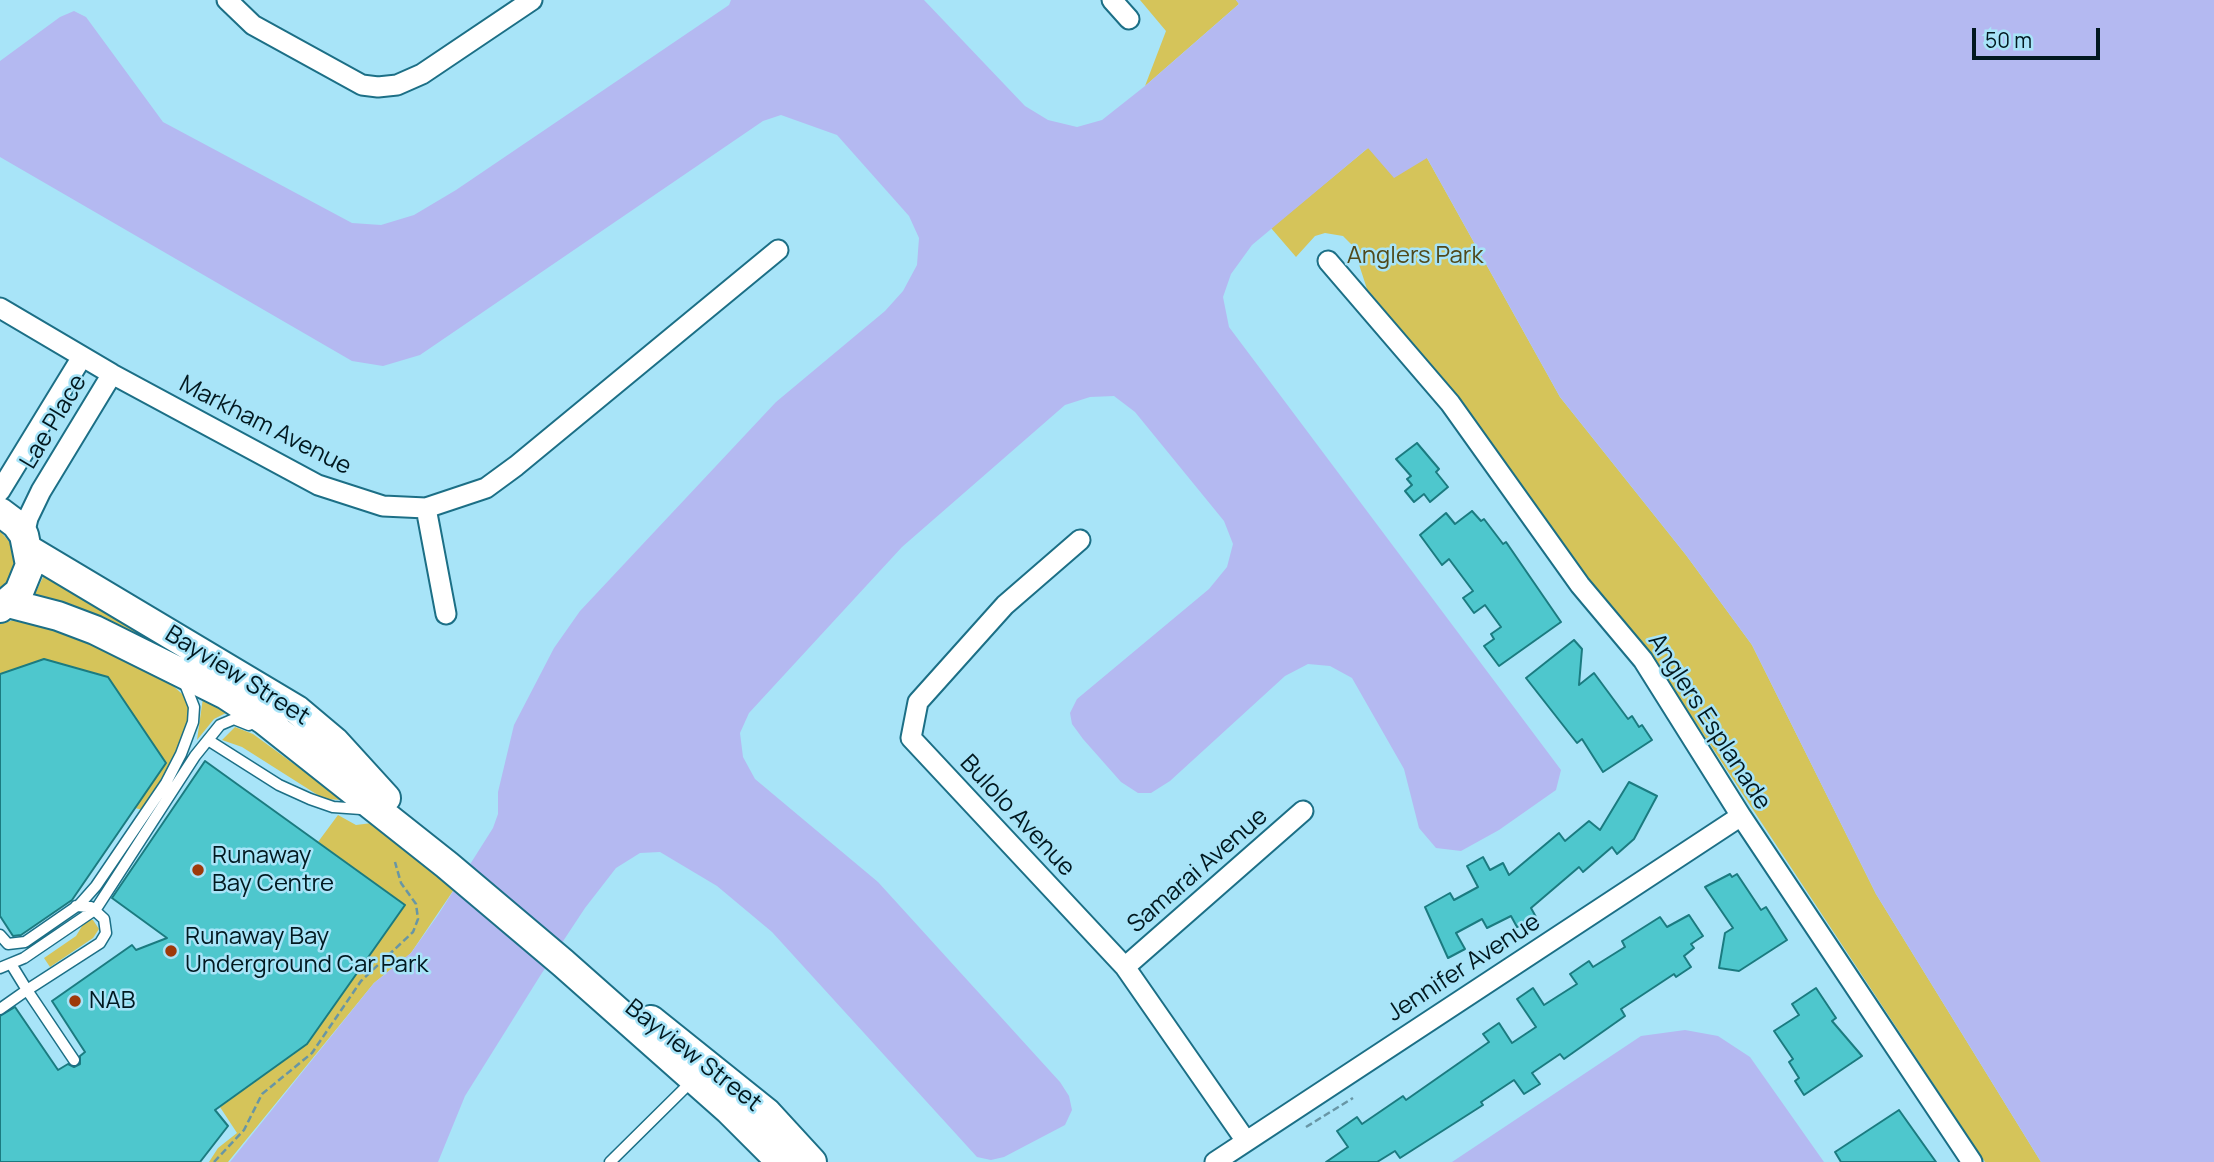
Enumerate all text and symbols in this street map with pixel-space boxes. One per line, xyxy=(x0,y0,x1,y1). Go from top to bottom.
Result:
scale bar xyxy=(1976,14,2104,58)
text: 50 m xyxy=(1985,26,2032,54)
park label: Anglers Park xyxy=(1347,242,1483,270)
street label: Lae Place xyxy=(15,370,93,474)
street label: Markham Avenue xyxy=(174,370,356,482)
street label: Bayview Street xyxy=(159,620,315,732)
street label: Anglers Esplanade xyxy=(1641,629,1777,815)
street label: Bulolo Avenue xyxy=(953,749,1081,883)
street label: Samarai Avenue xyxy=(1122,802,1274,940)
place label: Runaway Bay Centre xyxy=(212,842,334,898)
marker: Runaway Bay Centre xyxy=(190,862,206,878)
street label: Jennifer Avenue xyxy=(1382,908,1546,1028)
place label: Runaway Bay Underground Car Park xyxy=(185,923,428,979)
marker: Runaway Bay Underground Car Park xyxy=(163,943,179,959)
place label: NAB xyxy=(89,987,135,1015)
marker: NAB xyxy=(67,993,83,1009)
street label: Bayview Street xyxy=(619,994,767,1118)

